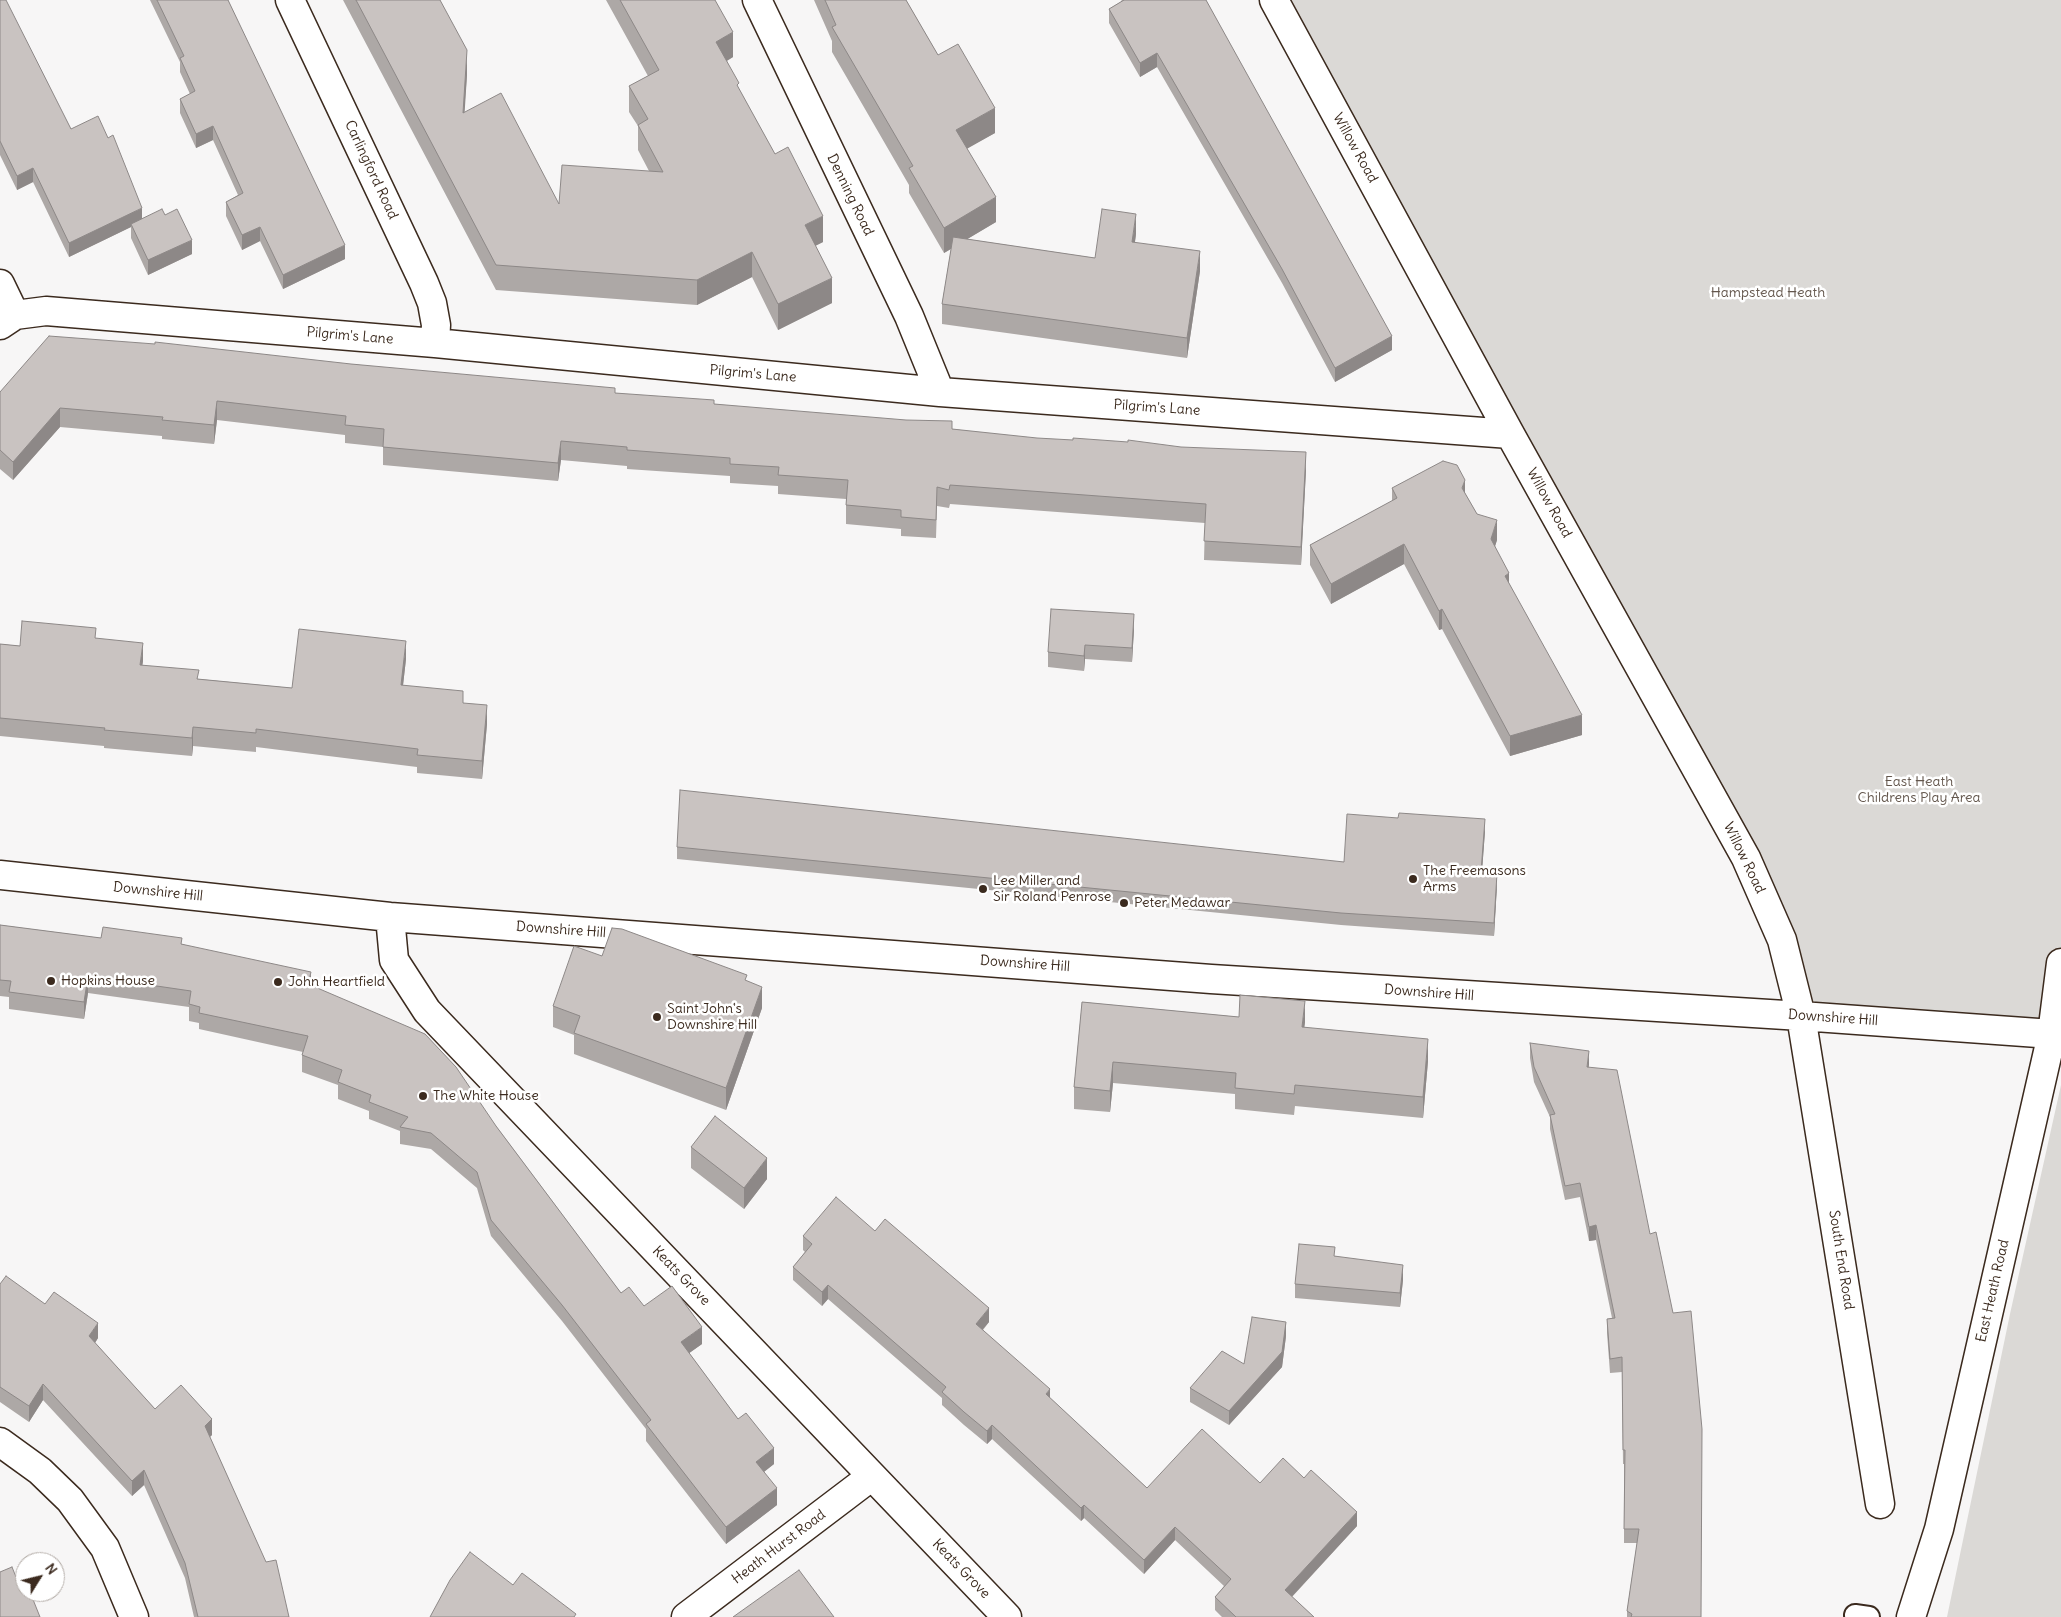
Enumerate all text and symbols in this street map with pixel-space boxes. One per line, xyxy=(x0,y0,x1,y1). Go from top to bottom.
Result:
street label: Willow Road xyxy=(1329,110,1381,186)
street label: Carlingford Road xyxy=(341,118,401,222)
street label: Denning Road xyxy=(823,151,877,239)
park label: Hampstead Heath xyxy=(1711,285,1825,301)
street label: Pilgrim's Lane xyxy=(306,324,394,348)
street label: Pilgrim's Lane xyxy=(709,362,797,386)
street label: Pilgrim's Lane xyxy=(1113,397,1201,419)
street label: Willow Road xyxy=(1523,465,1575,541)
park label: East Heath Childrens Play Area xyxy=(1857,774,1981,806)
street label: Willow Road xyxy=(1720,820,1768,896)
place label: The Freemasons Arms xyxy=(1423,863,1526,896)
place label: Lee Miller and Sir Roland Penrose xyxy=(993,873,1111,906)
marker: The Freemasons Arms xyxy=(1407,873,1419,885)
street label: Downshire Hill xyxy=(112,879,204,905)
marker: Lee Miller and Sir Roland Penrose xyxy=(977,883,989,895)
place label: Peter Medawar xyxy=(1134,895,1230,911)
marker: Peter Medawar xyxy=(1118,897,1130,909)
street label: Downshire Hill xyxy=(515,918,607,942)
street label: Downshire Hill xyxy=(979,952,1071,976)
place label: Hopkins House xyxy=(61,973,155,989)
place label: John Heartfield xyxy=(288,974,385,990)
marker: Hopkins House xyxy=(45,975,57,987)
marker: John Heartfield xyxy=(272,976,284,988)
street label: Downshire Hill xyxy=(1383,981,1475,1005)
place label: Saint John's Downshire Hill xyxy=(667,1001,757,1034)
street label: Downshire Hill xyxy=(1787,1006,1879,1030)
marker: Saint John's Downshire Hill xyxy=(651,1011,663,1023)
place label: The White House xyxy=(433,1088,539,1104)
marker: The White House xyxy=(417,1090,429,1102)
street label: South End Road xyxy=(1825,1209,1857,1311)
street label: East Heath Road xyxy=(1973,1238,2013,1344)
street label: Keats Grove xyxy=(649,1243,713,1309)
street label: Heath Hurst Road xyxy=(729,1506,829,1588)
street label: Keats Grove xyxy=(929,1536,993,1602)
north arrow xyxy=(15,1552,65,1602)
text: N xyxy=(41,1560,61,1578)

